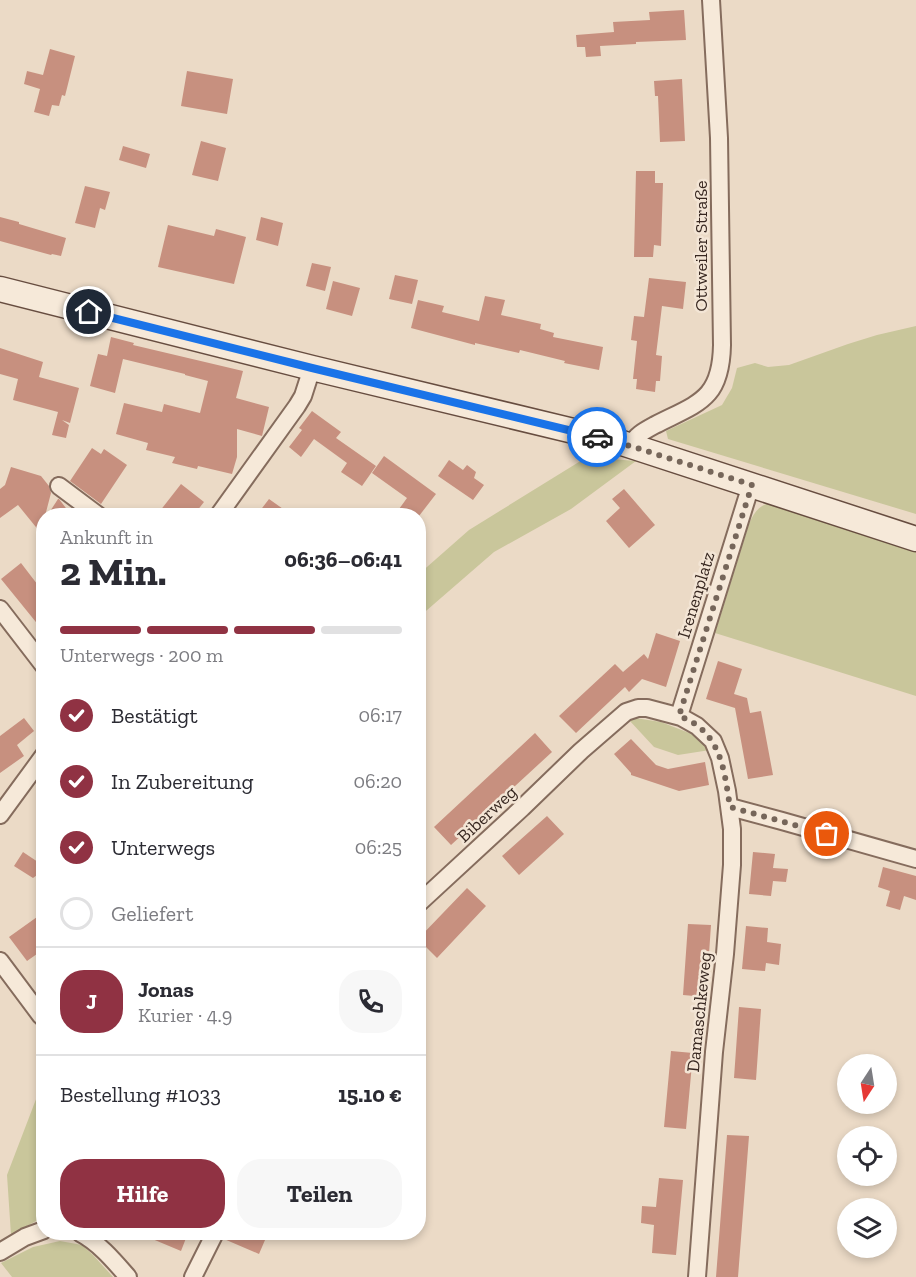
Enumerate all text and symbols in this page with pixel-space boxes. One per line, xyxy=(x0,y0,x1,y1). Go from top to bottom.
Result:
street label: Ottweiler Straße xyxy=(690,181,712,311)
pin xyxy=(63,286,114,337)
icon: home xyxy=(72,295,105,328)
courier xyxy=(567,407,627,467)
icon: car xyxy=(581,421,614,454)
text: Ankunft in xyxy=(60,525,153,549)
text: 06:36–06:41 xyxy=(284,546,402,573)
text: 2 Min. xyxy=(60,548,167,595)
street label: Irenenplatz xyxy=(672,549,720,641)
text: Unterwegs · 200 m xyxy=(60,643,223,667)
icon: check xyxy=(60,699,93,732)
text: Bestätigt xyxy=(111,702,198,729)
text: 06:17 xyxy=(359,703,402,727)
icon: check xyxy=(60,765,93,798)
text: In Zubereitung xyxy=(111,768,254,795)
text: 06:20 xyxy=(354,769,402,793)
street label: Biberweg xyxy=(453,781,521,847)
pin xyxy=(801,808,852,859)
icon: bag xyxy=(810,817,843,850)
icon: check xyxy=(60,831,93,864)
text: Unterwegs xyxy=(111,834,215,861)
text: 06:25 xyxy=(355,835,402,859)
text: Geliefert xyxy=(111,900,194,927)
street label: Damaschkeweg xyxy=(682,951,716,1073)
button: phone xyxy=(339,970,402,1033)
text: Jonas xyxy=(138,976,194,1003)
text: J xyxy=(86,988,97,1015)
text: Kurier · 4.9 xyxy=(138,1003,232,1027)
north arrow xyxy=(837,1054,897,1114)
map controls xyxy=(837,1054,897,1258)
text: Bestellung #1033 xyxy=(60,1081,221,1108)
text: 15.10 € xyxy=(338,1081,402,1108)
button: locate xyxy=(837,1126,897,1186)
button: Hilfe xyxy=(60,1159,225,1228)
button: Teilen xyxy=(237,1159,402,1228)
button: layers xyxy=(837,1198,897,1258)

